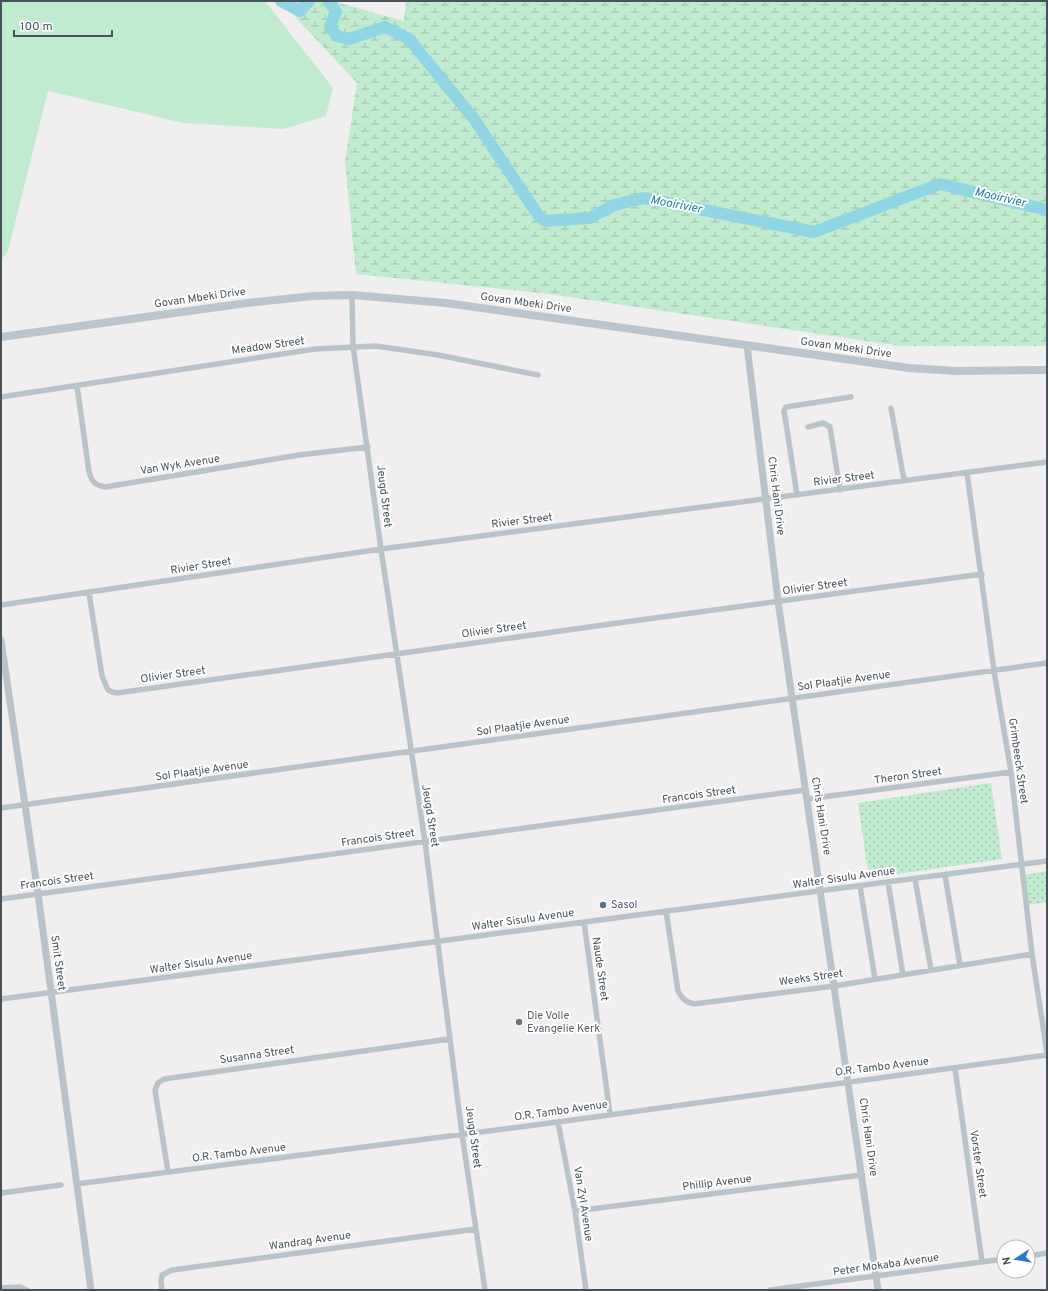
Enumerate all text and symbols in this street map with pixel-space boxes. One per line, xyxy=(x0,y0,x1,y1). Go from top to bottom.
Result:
scale bar xyxy=(14,12,112,38)
text: 100 m xyxy=(20,19,53,35)
water label: Mooirivier xyxy=(973,184,1029,212)
water label: Mooirivier xyxy=(649,192,705,218)
street label: Govan Mbeki Drive xyxy=(153,285,247,311)
street label: Govan Mbeki Drive xyxy=(479,290,573,316)
street label: Meadow Street xyxy=(231,334,305,358)
street label: Govan Mbeki Drive xyxy=(799,335,893,361)
street label: Van Wyk Avenue xyxy=(139,452,221,478)
street label: Chris Hani Drive xyxy=(764,456,788,536)
street label: Jeugd Street xyxy=(373,464,395,528)
street label: Rivier Street xyxy=(813,468,875,490)
street label: Rivier Street xyxy=(491,510,553,532)
street label: Rivier Street xyxy=(169,554,233,578)
street label: Olivier Street xyxy=(782,576,848,598)
street label: Olivier Street xyxy=(461,619,527,641)
street label: Olivier Street xyxy=(140,664,206,686)
street label: Sol Plaatjie Avenue xyxy=(797,668,892,694)
street label: Sol Plaatjie Avenue xyxy=(476,713,571,739)
street label: Grimbeeck Street xyxy=(1005,717,1031,805)
street label: Sol Plaatjie Avenue xyxy=(155,758,250,784)
street label: Theron Street xyxy=(873,764,943,788)
street label: Chris Hani Drive xyxy=(808,776,834,856)
street label: Francois Street xyxy=(661,783,737,807)
street label: Jeugd Street xyxy=(418,784,442,848)
street label: Francois Street xyxy=(340,826,416,850)
street label: Walter Sisulu Avenue xyxy=(792,864,896,892)
street label: Francois Street xyxy=(19,869,95,893)
place label: Sasol xyxy=(611,898,637,912)
marker: Sasol xyxy=(598,900,608,910)
street label: Walter Sisulu Avenue xyxy=(471,906,575,934)
street label: Smit Street xyxy=(47,934,69,992)
street label: Naude Street xyxy=(589,936,611,1002)
street label: Walter Sisulu Avenue xyxy=(149,949,253,977)
street label: Weeks Street xyxy=(778,967,844,989)
place label: Die Volle Evangelie Kerk xyxy=(527,1009,600,1036)
marker: Die Volle Evangelie Kerk xyxy=(514,1017,524,1027)
street label: Susanna Street xyxy=(219,1043,295,1067)
street label: O.R. Tambo Avenue xyxy=(834,1054,930,1080)
street label: Chris Hani Drive xyxy=(856,1097,880,1177)
street label: O.R. Tambo Avenue xyxy=(513,1098,609,1124)
street label: Jeugd Street xyxy=(462,1105,484,1169)
street label: Vorster Street xyxy=(966,1129,990,1199)
street label: O.R. Tambo Avenue xyxy=(191,1140,287,1166)
street label: Van Zyl Avenue xyxy=(570,1165,596,1243)
street label: Phillip Avenue xyxy=(682,1172,752,1194)
street label: Wandrag Avenue xyxy=(268,1228,352,1254)
north arrow xyxy=(996,1239,1036,1279)
street label: Peter Mokaba Avenue xyxy=(832,1251,940,1279)
text: N xyxy=(1000,1256,1015,1266)

